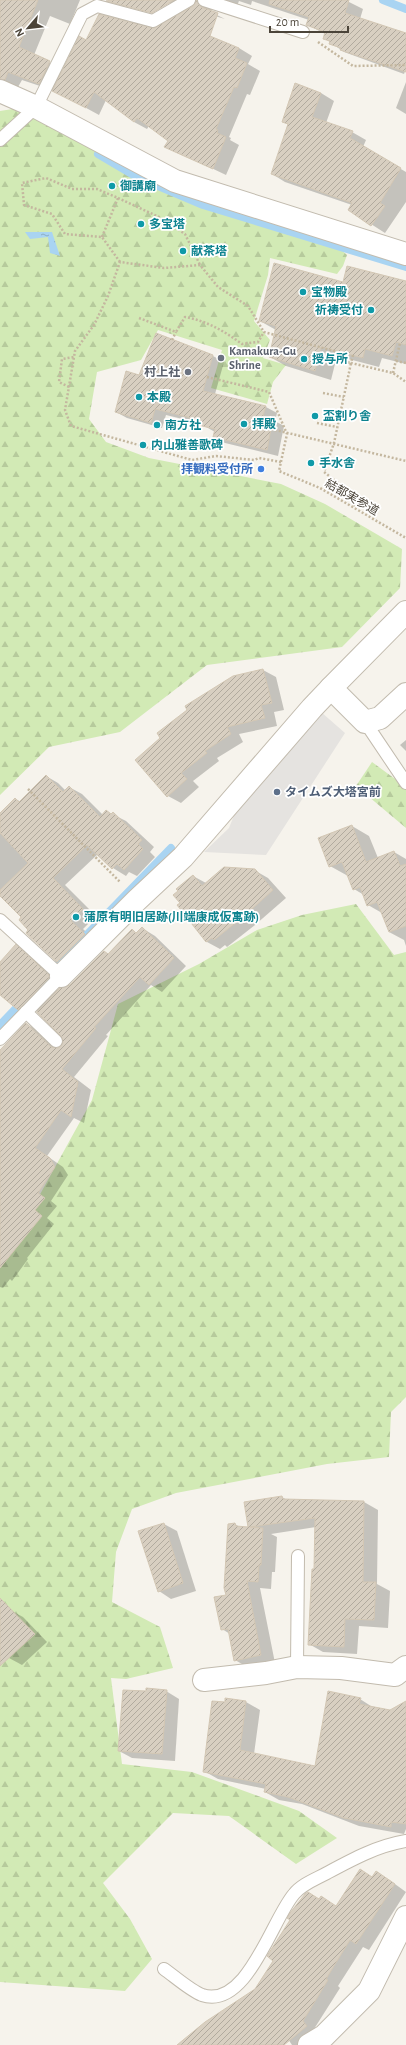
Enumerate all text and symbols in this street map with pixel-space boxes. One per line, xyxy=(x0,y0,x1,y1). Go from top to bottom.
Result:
north arrow xyxy=(8,8,48,48)
scale bar xyxy=(270,8,348,34)
text: 20 m xyxy=(276,16,299,28)
text: N xyxy=(13,26,26,38)
place label: 御講廟 xyxy=(120,179,156,192)
marker: 御講廟 xyxy=(107,181,117,191)
place label: 多宝塔 xyxy=(149,217,185,230)
marker: 多宝塔 xyxy=(136,219,146,229)
place label: 献茶塔 xyxy=(191,245,227,257)
marker: 献茶塔 xyxy=(178,246,188,256)
place label: 宝物殿 xyxy=(311,285,347,298)
marker: 宝物殿 xyxy=(298,287,308,297)
place label: 祈祷受付 xyxy=(315,303,363,316)
marker: 祈祷受付 xyxy=(366,305,376,315)
place label: Kamakura-Gu Shrine xyxy=(229,345,297,371)
place label: 授与所 xyxy=(312,352,348,365)
marker: Kamakura-Gu Shrine xyxy=(216,353,226,363)
marker: 授与所 xyxy=(299,354,309,364)
place label: 村上社 xyxy=(144,365,180,378)
marker: 村上社 xyxy=(183,367,193,377)
place label: 本殿 xyxy=(147,391,171,403)
marker: 本殿 xyxy=(134,392,144,402)
place label: 盃割り舎 xyxy=(323,409,371,422)
marker: 盃割り舎 xyxy=(310,411,320,421)
place label: 南方社 xyxy=(165,418,201,431)
place label: 拝殿 xyxy=(252,418,276,430)
marker: 拝殿 xyxy=(239,419,249,429)
marker: 南方社 xyxy=(152,420,162,430)
place label: 内山雅善歌碑 xyxy=(151,438,223,451)
marker: 内山雅善歌碑 xyxy=(138,440,148,450)
place label: 手水舎 xyxy=(319,456,355,469)
marker: 手水舎 xyxy=(306,458,316,468)
place label: 拝観料受付所 xyxy=(181,462,253,475)
marker: 拝観料受付所 xyxy=(256,464,266,474)
street label: 結都実参道 xyxy=(323,476,381,517)
place label: タイムズ大塔宮前 xyxy=(285,785,381,798)
marker: タイムズ大塔宮前 xyxy=(272,787,282,797)
place label: 蒲原有明旧居跡(川端康成仮寓跡) xyxy=(84,910,259,924)
marker: 蒲原有明旧居跡(川端康成仮寓跡) xyxy=(71,912,81,922)

